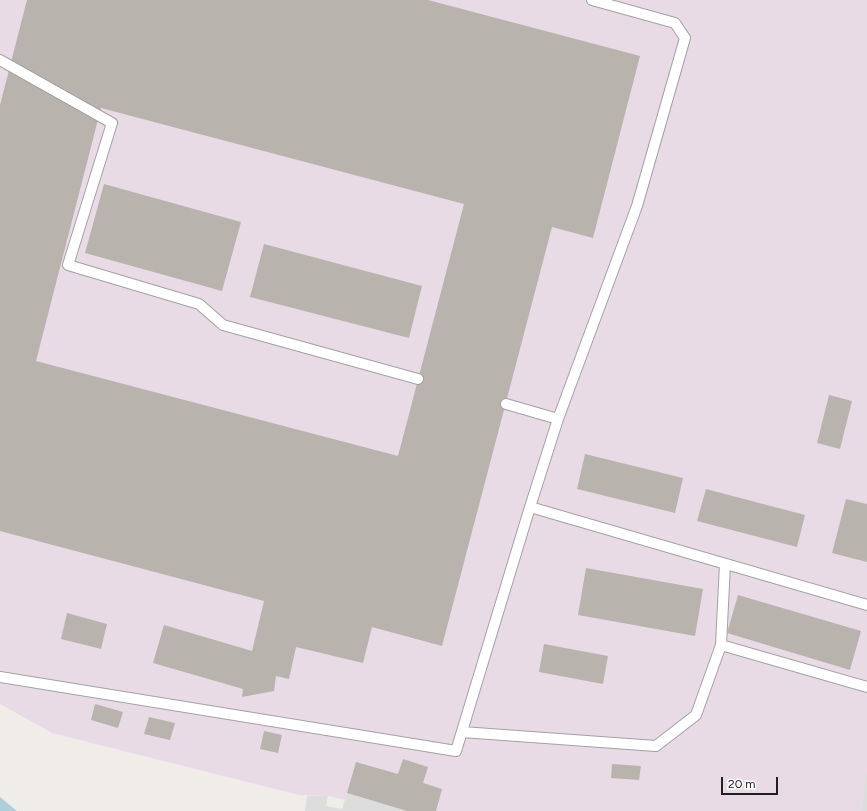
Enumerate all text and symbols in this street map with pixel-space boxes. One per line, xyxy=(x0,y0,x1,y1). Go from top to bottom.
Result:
scale bar xyxy=(723,769,780,795)
text: 20 m xyxy=(728,777,756,791)

